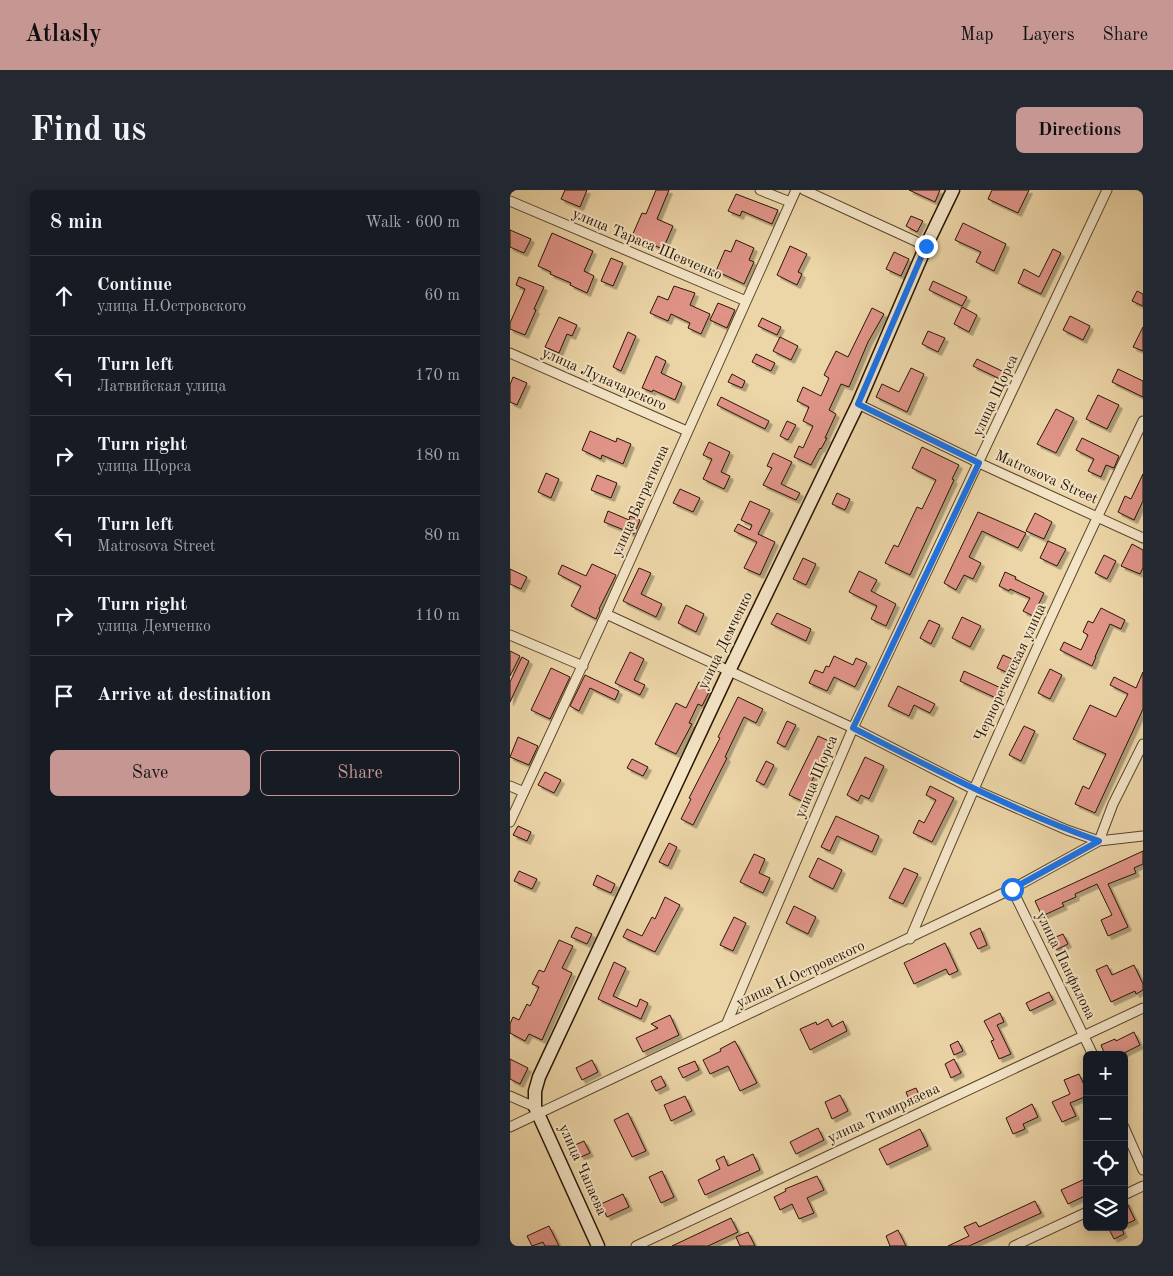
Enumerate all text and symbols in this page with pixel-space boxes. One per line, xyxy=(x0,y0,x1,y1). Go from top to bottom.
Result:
text: Atlasly xyxy=(25,23,102,47)
text: Map xyxy=(960,26,994,44)
text: Layers xyxy=(1022,26,1074,44)
text: Share xyxy=(1102,26,1148,44)
button: Directions xyxy=(1016,107,1143,153)
text: Find us xyxy=(30,113,146,148)
street label: улица Тараса Шевченко xyxy=(570,207,724,283)
text: 8 min xyxy=(50,212,103,233)
text: Walk · 600 m xyxy=(365,215,460,231)
route end xyxy=(915,235,938,258)
text: Continue xyxy=(97,276,172,295)
icon: ahead xyxy=(50,282,78,310)
text: 60 m xyxy=(424,288,460,304)
text: улица Н.Островского xyxy=(97,299,246,315)
street label: улица Луначарского xyxy=(539,346,669,414)
street label: улица Щорса xyxy=(971,352,1022,439)
text: Turn left xyxy=(97,356,174,375)
icon: left xyxy=(50,362,78,390)
text: 170 m xyxy=(415,368,460,384)
text: Латвийская улица xyxy=(97,379,226,395)
text: Turn right xyxy=(97,436,187,455)
icon: right xyxy=(50,442,78,470)
street label: улица Багратиона xyxy=(610,442,673,559)
text: 180 m xyxy=(415,448,460,464)
street label: Matrosova Street xyxy=(992,449,1100,507)
text: улица Щорса xyxy=(97,459,191,475)
text: Turn left xyxy=(97,516,174,535)
icon: left xyxy=(50,522,78,550)
text: 80 m xyxy=(424,528,460,544)
text: Matrosova Street xyxy=(97,539,215,555)
street label: улица Демченко xyxy=(696,590,756,692)
text: Turn right xyxy=(97,596,187,615)
street label: Чернореченская улица xyxy=(972,601,1050,744)
icon: right xyxy=(50,602,78,630)
text: 110 m xyxy=(415,608,460,624)
text: улица Демченко xyxy=(97,619,211,635)
icon: arrive xyxy=(50,682,78,710)
text: Arrive at destination xyxy=(97,686,271,705)
street label: улица Щорса xyxy=(793,733,841,821)
button: Save xyxy=(50,750,250,796)
button: Share xyxy=(260,750,460,796)
route start xyxy=(1001,878,1024,901)
street label: улица Панфилова xyxy=(1032,910,1098,1023)
street label: улица Н.Островского xyxy=(734,939,868,1011)
map controls xyxy=(1083,1051,1128,1231)
button: + xyxy=(1083,1051,1128,1096)
street label: улица Тимирязева xyxy=(826,1081,943,1147)
button: − xyxy=(1083,1096,1128,1141)
street label: улица Чапаева xyxy=(555,1122,609,1218)
button: locate xyxy=(1083,1141,1128,1186)
button: layers xyxy=(1083,1186,1128,1231)

